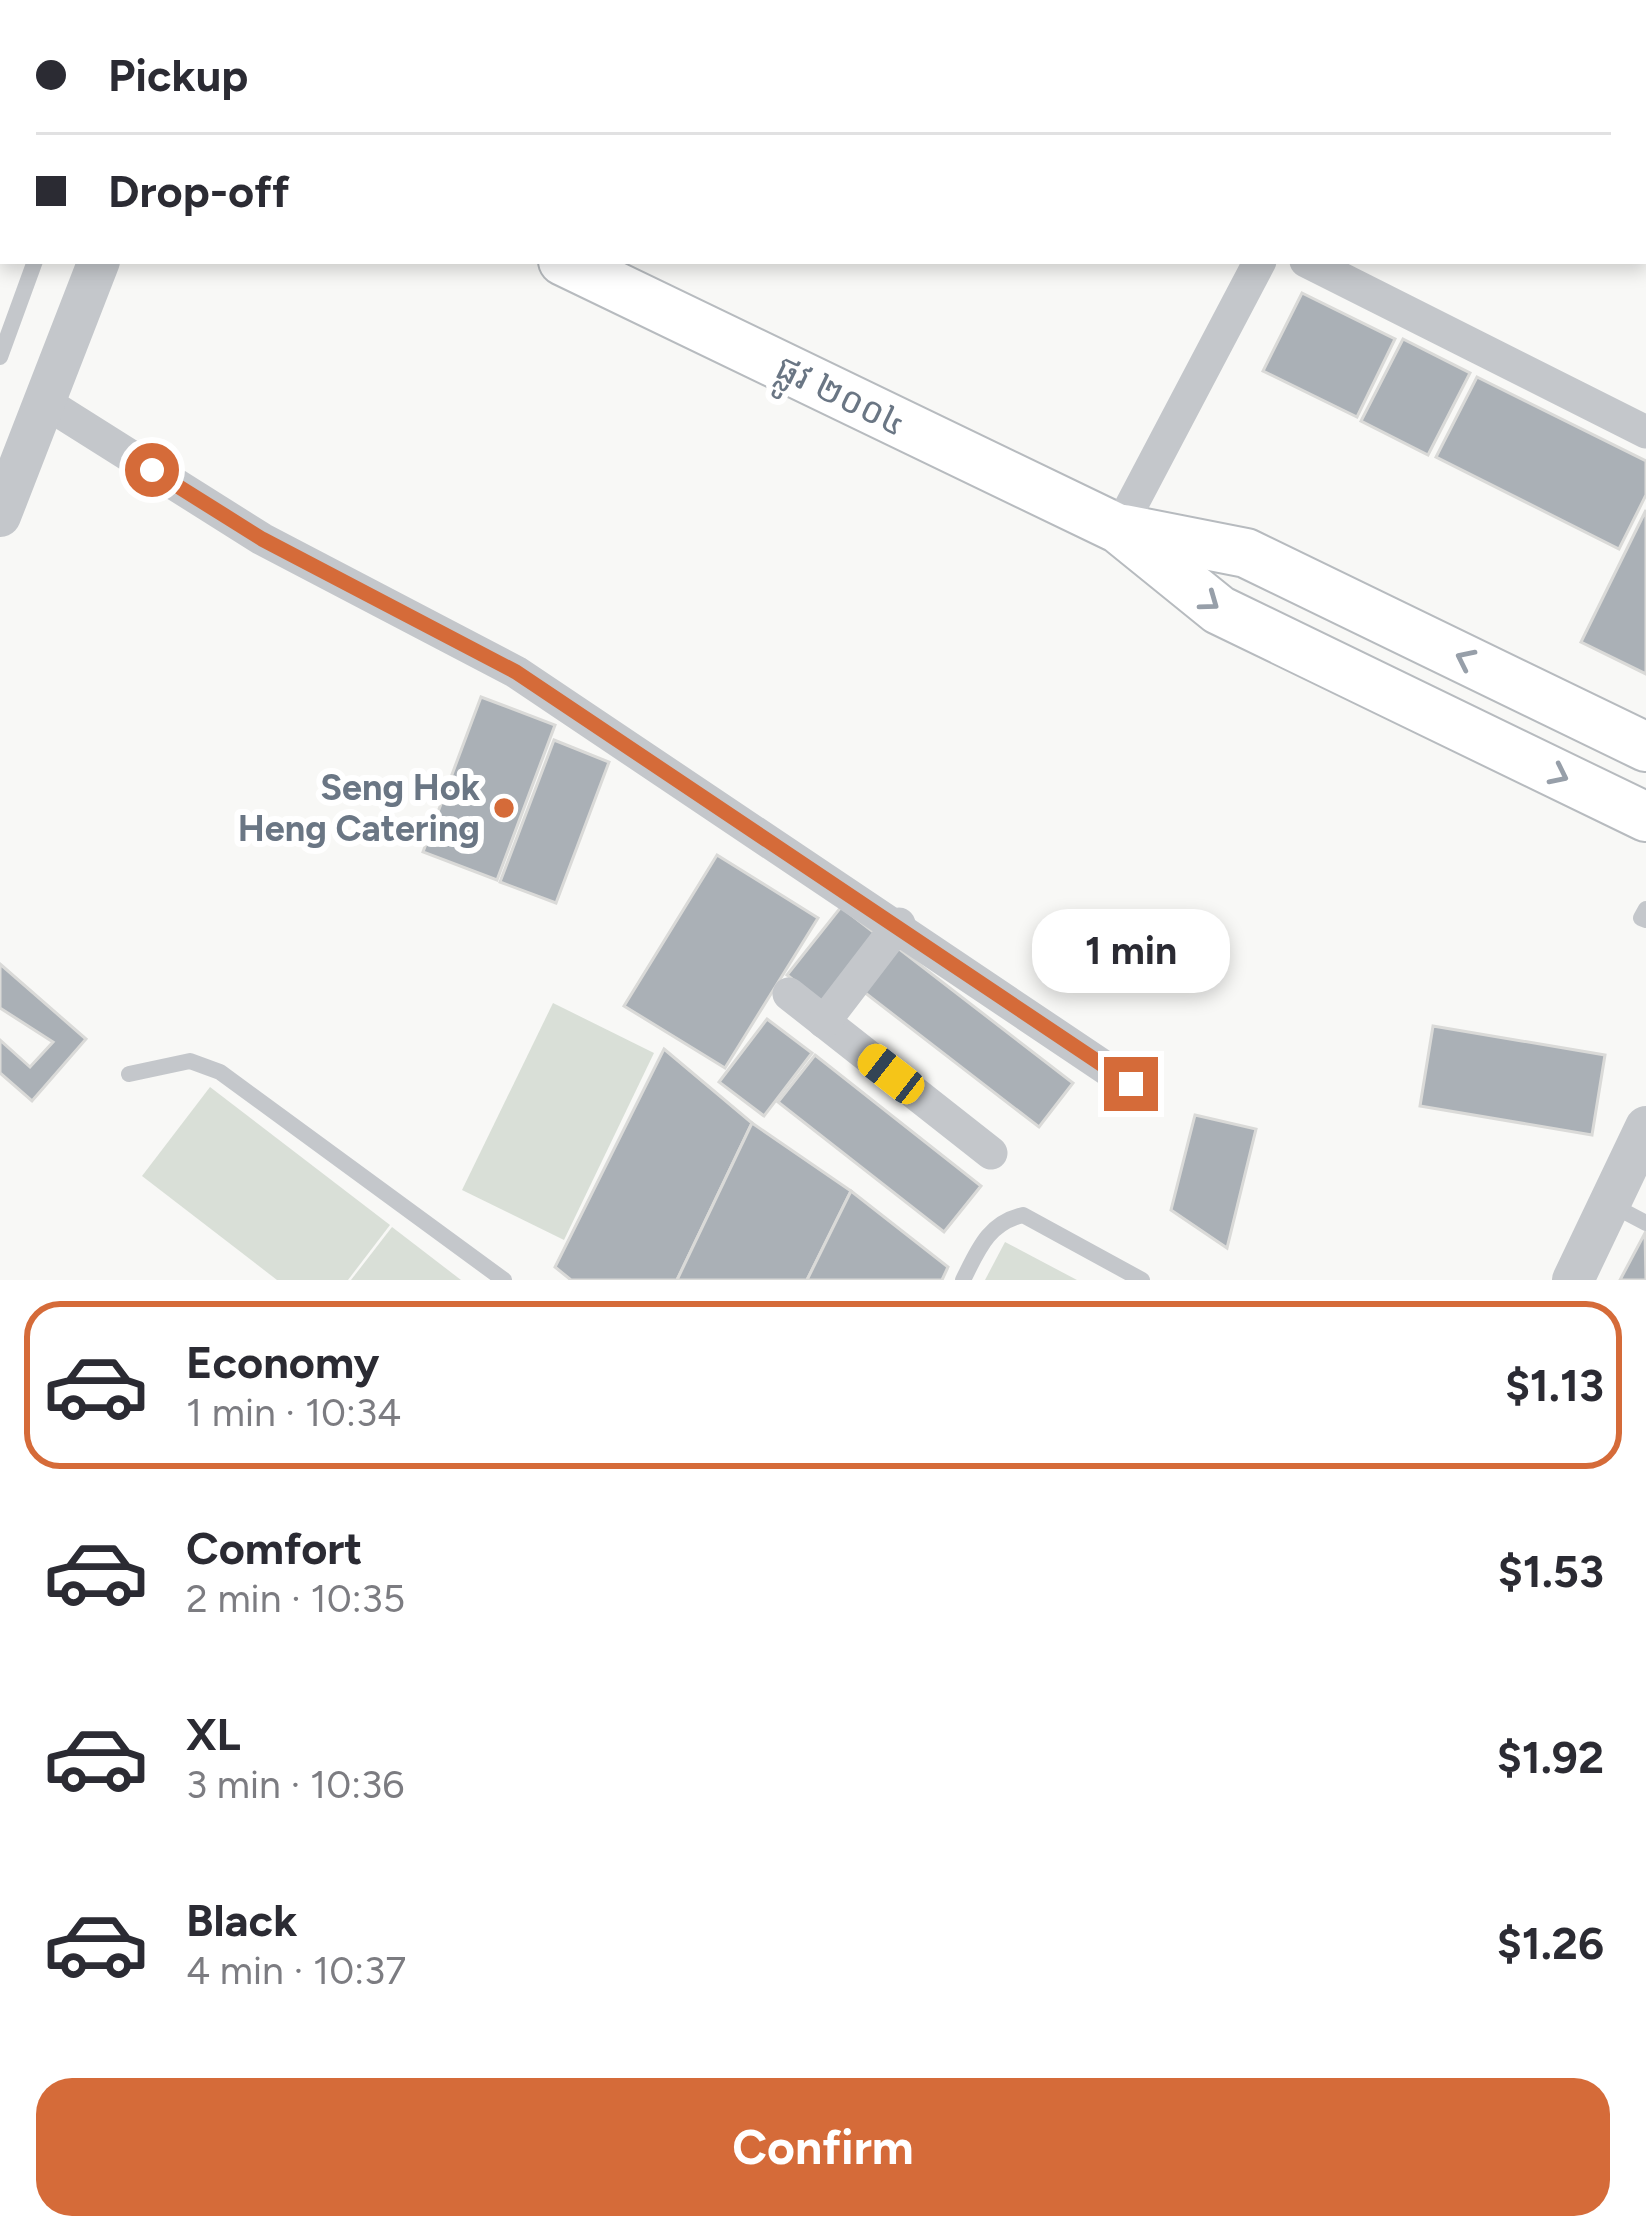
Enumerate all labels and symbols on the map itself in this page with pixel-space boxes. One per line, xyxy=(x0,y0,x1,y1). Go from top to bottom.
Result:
street label: ផ្លូវ ២០០៤ xyxy=(764,345,913,454)
route start xyxy=(125,443,179,497)
one-way arrow xyxy=(1197,587,1219,609)
one-way arrow xyxy=(1456,650,1477,673)
one-way arrow xyxy=(1547,761,1568,784)
place label: Seng Hok Heng Catering xyxy=(238,766,481,850)
marker: Seng Hok Heng Catering xyxy=(491,795,517,821)
callout: 1 min xyxy=(1032,910,1230,994)
car xyxy=(852,1038,930,1110)
route end xyxy=(1104,1057,1158,1111)

